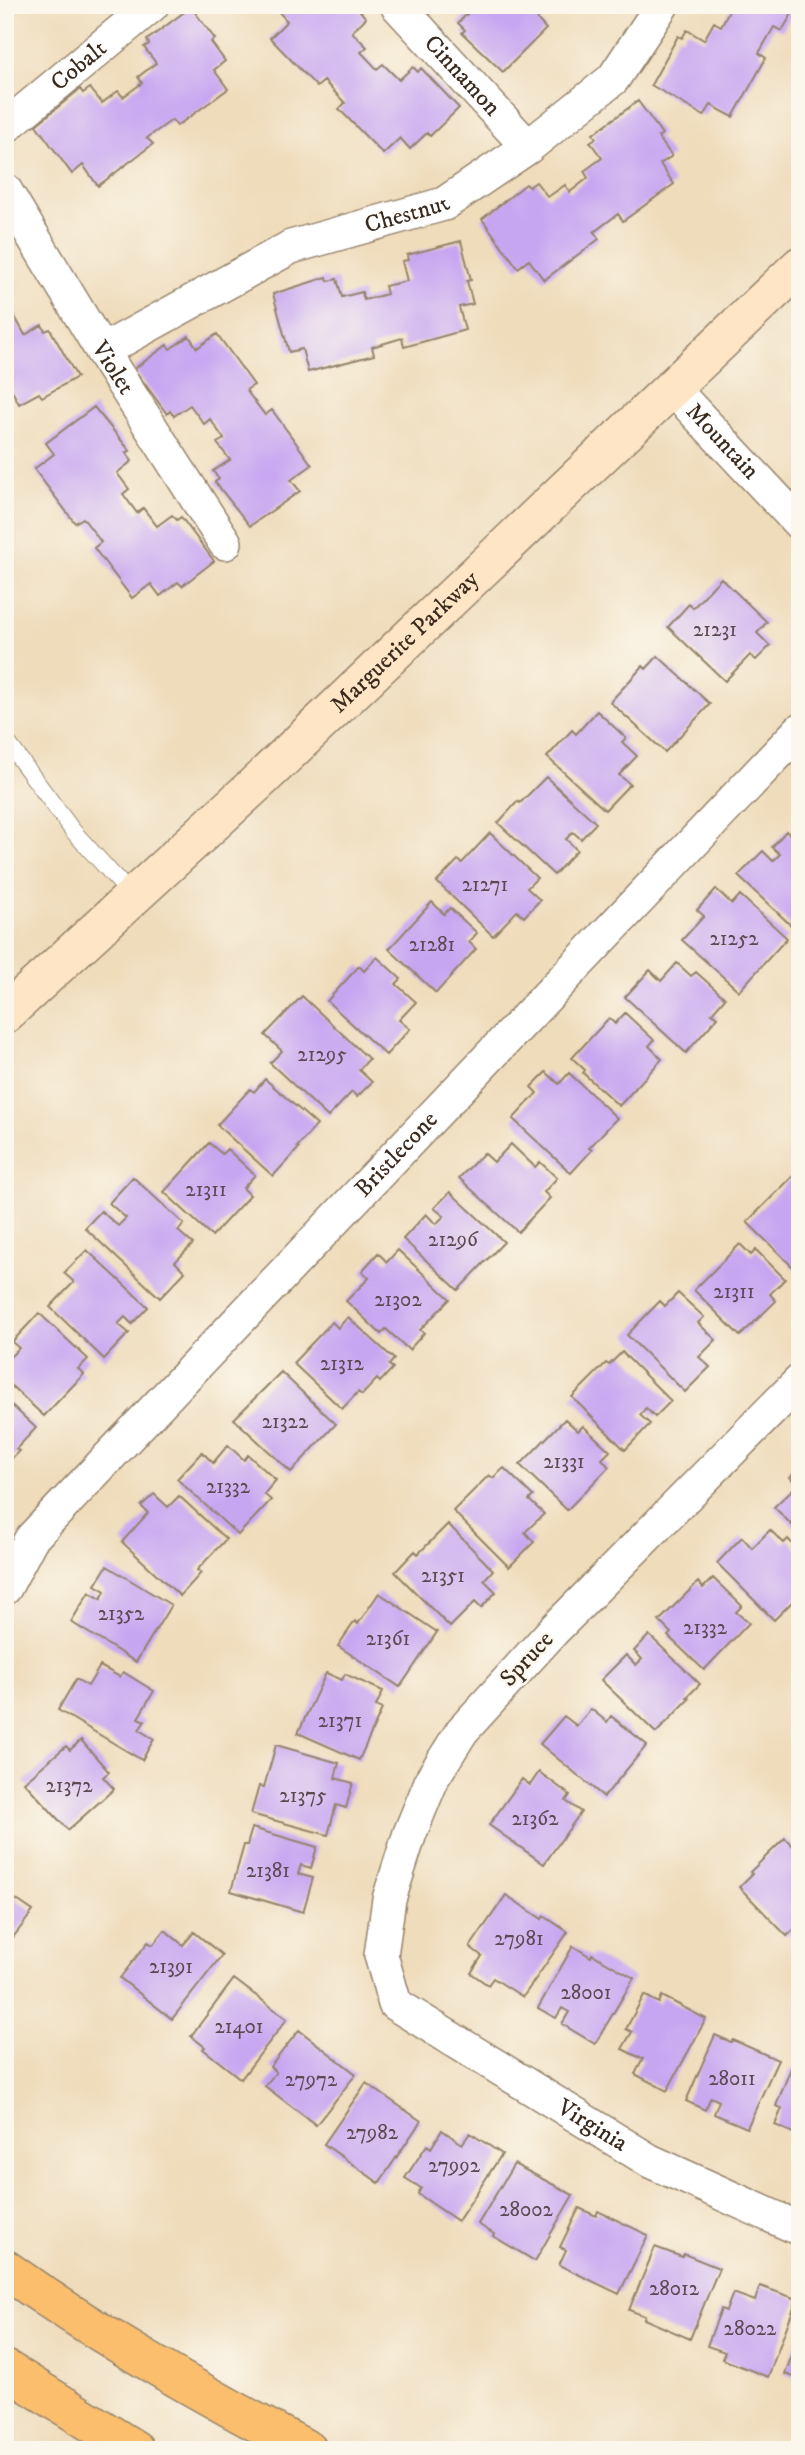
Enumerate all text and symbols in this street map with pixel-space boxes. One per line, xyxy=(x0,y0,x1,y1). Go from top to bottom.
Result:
street label: Cinnamon xyxy=(417,29,507,123)
street label: Cobalt xyxy=(45,34,113,98)
street label: Chestnut xyxy=(361,189,456,241)
street label: Violet xyxy=(84,335,141,400)
street label: Mountain xyxy=(679,397,766,486)
street label: Marguerite Parkway xyxy=(324,564,486,720)
house number: 21231 xyxy=(693,617,737,643)
house number: 21271 xyxy=(462,872,508,898)
house number: 21252 xyxy=(710,926,759,952)
house number: 21281 xyxy=(409,932,455,958)
house number: 21295 xyxy=(297,1042,347,1068)
street label: Bristlecone xyxy=(349,1105,444,1204)
house number: 21311 xyxy=(185,1177,227,1203)
house number: 21296 xyxy=(428,1227,479,1253)
house number: 21311 xyxy=(713,1279,755,1305)
house number: 21302 xyxy=(374,1287,422,1313)
house number: 21312 xyxy=(320,1351,365,1377)
house number: 21322 xyxy=(262,1409,309,1435)
house number: 21331 xyxy=(543,1449,585,1475)
house number: 21332 xyxy=(206,1474,251,1500)
house number: 21351 xyxy=(421,1563,465,1589)
house number: 21352 xyxy=(98,1601,145,1627)
house number: 21332 xyxy=(683,1615,728,1641)
street label: Spruce xyxy=(494,1625,560,1693)
house number: 21361 xyxy=(366,1626,410,1652)
house number: 21371 xyxy=(318,1708,362,1734)
house number: 21372 xyxy=(45,1773,93,1799)
house number: 21375 xyxy=(279,1783,327,1809)
house number: 21362 xyxy=(511,1806,559,1832)
house number: 21381 xyxy=(246,1858,290,1884)
house number: 27981 xyxy=(494,1926,544,1952)
house number: 21391 xyxy=(149,1954,193,1980)
house number: 28001 xyxy=(560,1980,612,2006)
house number: 21401 xyxy=(214,2014,264,2040)
house number: 28011 xyxy=(708,2066,756,2092)
house number: 27972 xyxy=(285,2067,338,2093)
street label: Virginia xyxy=(551,2092,634,2159)
house number: 27982 xyxy=(346,2120,399,2146)
house number: 27992 xyxy=(428,2153,481,2179)
house number: 28002 xyxy=(499,2197,554,2223)
house number: 28012 xyxy=(649,2276,700,2302)
house number: 28022 xyxy=(724,2316,777,2342)

